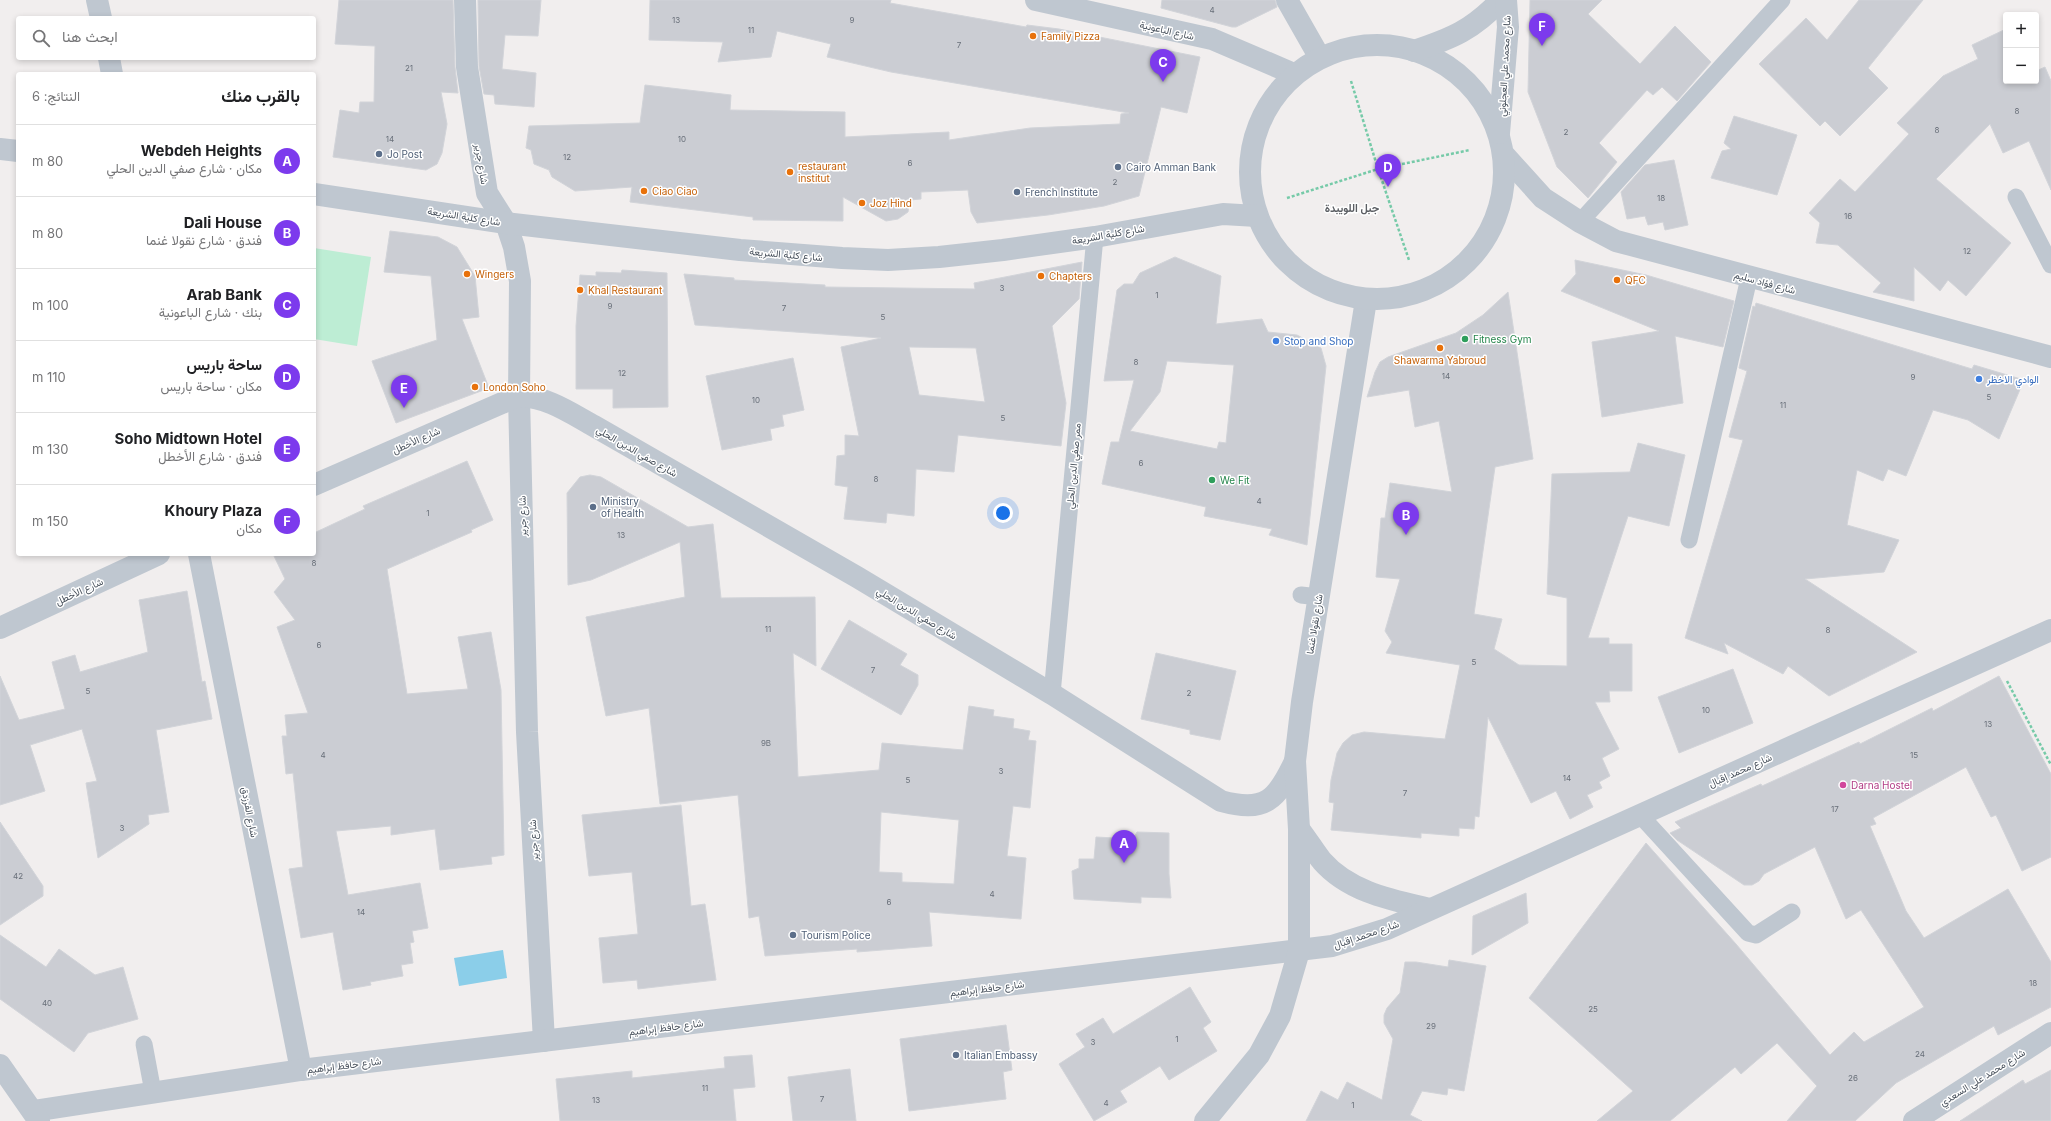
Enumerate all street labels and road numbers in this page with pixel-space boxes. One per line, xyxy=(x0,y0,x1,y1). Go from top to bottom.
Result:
street label: شارع محمد علي العجلوني xyxy=(1495,15,1516,117)
street label: شارع الباعونية xyxy=(1138,18,1196,43)
street label: شارع جرير xyxy=(472,142,491,185)
street label: شارع كلية الشريعة xyxy=(427,204,501,229)
street label: شارع كلية الشريعة xyxy=(1071,222,1146,247)
street label: شارع كلية الشريعة xyxy=(749,245,823,264)
street label: شارع فؤاد سليم xyxy=(1733,268,1797,297)
street label: شارع صفي الدين الحلي xyxy=(593,423,680,482)
street label: ممر صفي الدين الحلي xyxy=(1063,423,1086,510)
street label: شارع الأخطل xyxy=(390,424,442,457)
street label: شارع جرير xyxy=(516,495,529,538)
street label: شارع الأخطل xyxy=(53,575,105,608)
street label: شارع صفي الدين الحلي xyxy=(873,584,959,644)
street label: شارع نقولا غنما xyxy=(1303,593,1326,655)
street label: شارع محمد إقبال xyxy=(1706,751,1774,790)
street label: شارع الفرزدق xyxy=(238,786,261,839)
street label: شارع جرير xyxy=(526,819,541,862)
street label: شارع محمد إقبال xyxy=(1332,917,1401,952)
street label: شارع حافظ إبراهيم xyxy=(949,977,1025,1000)
street label: شارع حافظ إبراهيم xyxy=(628,1016,704,1039)
street label: شارع محمد علي السعدي xyxy=(1937,1046,2029,1111)
street label: شارع حافظ إبراهيم xyxy=(306,1054,382,1077)

